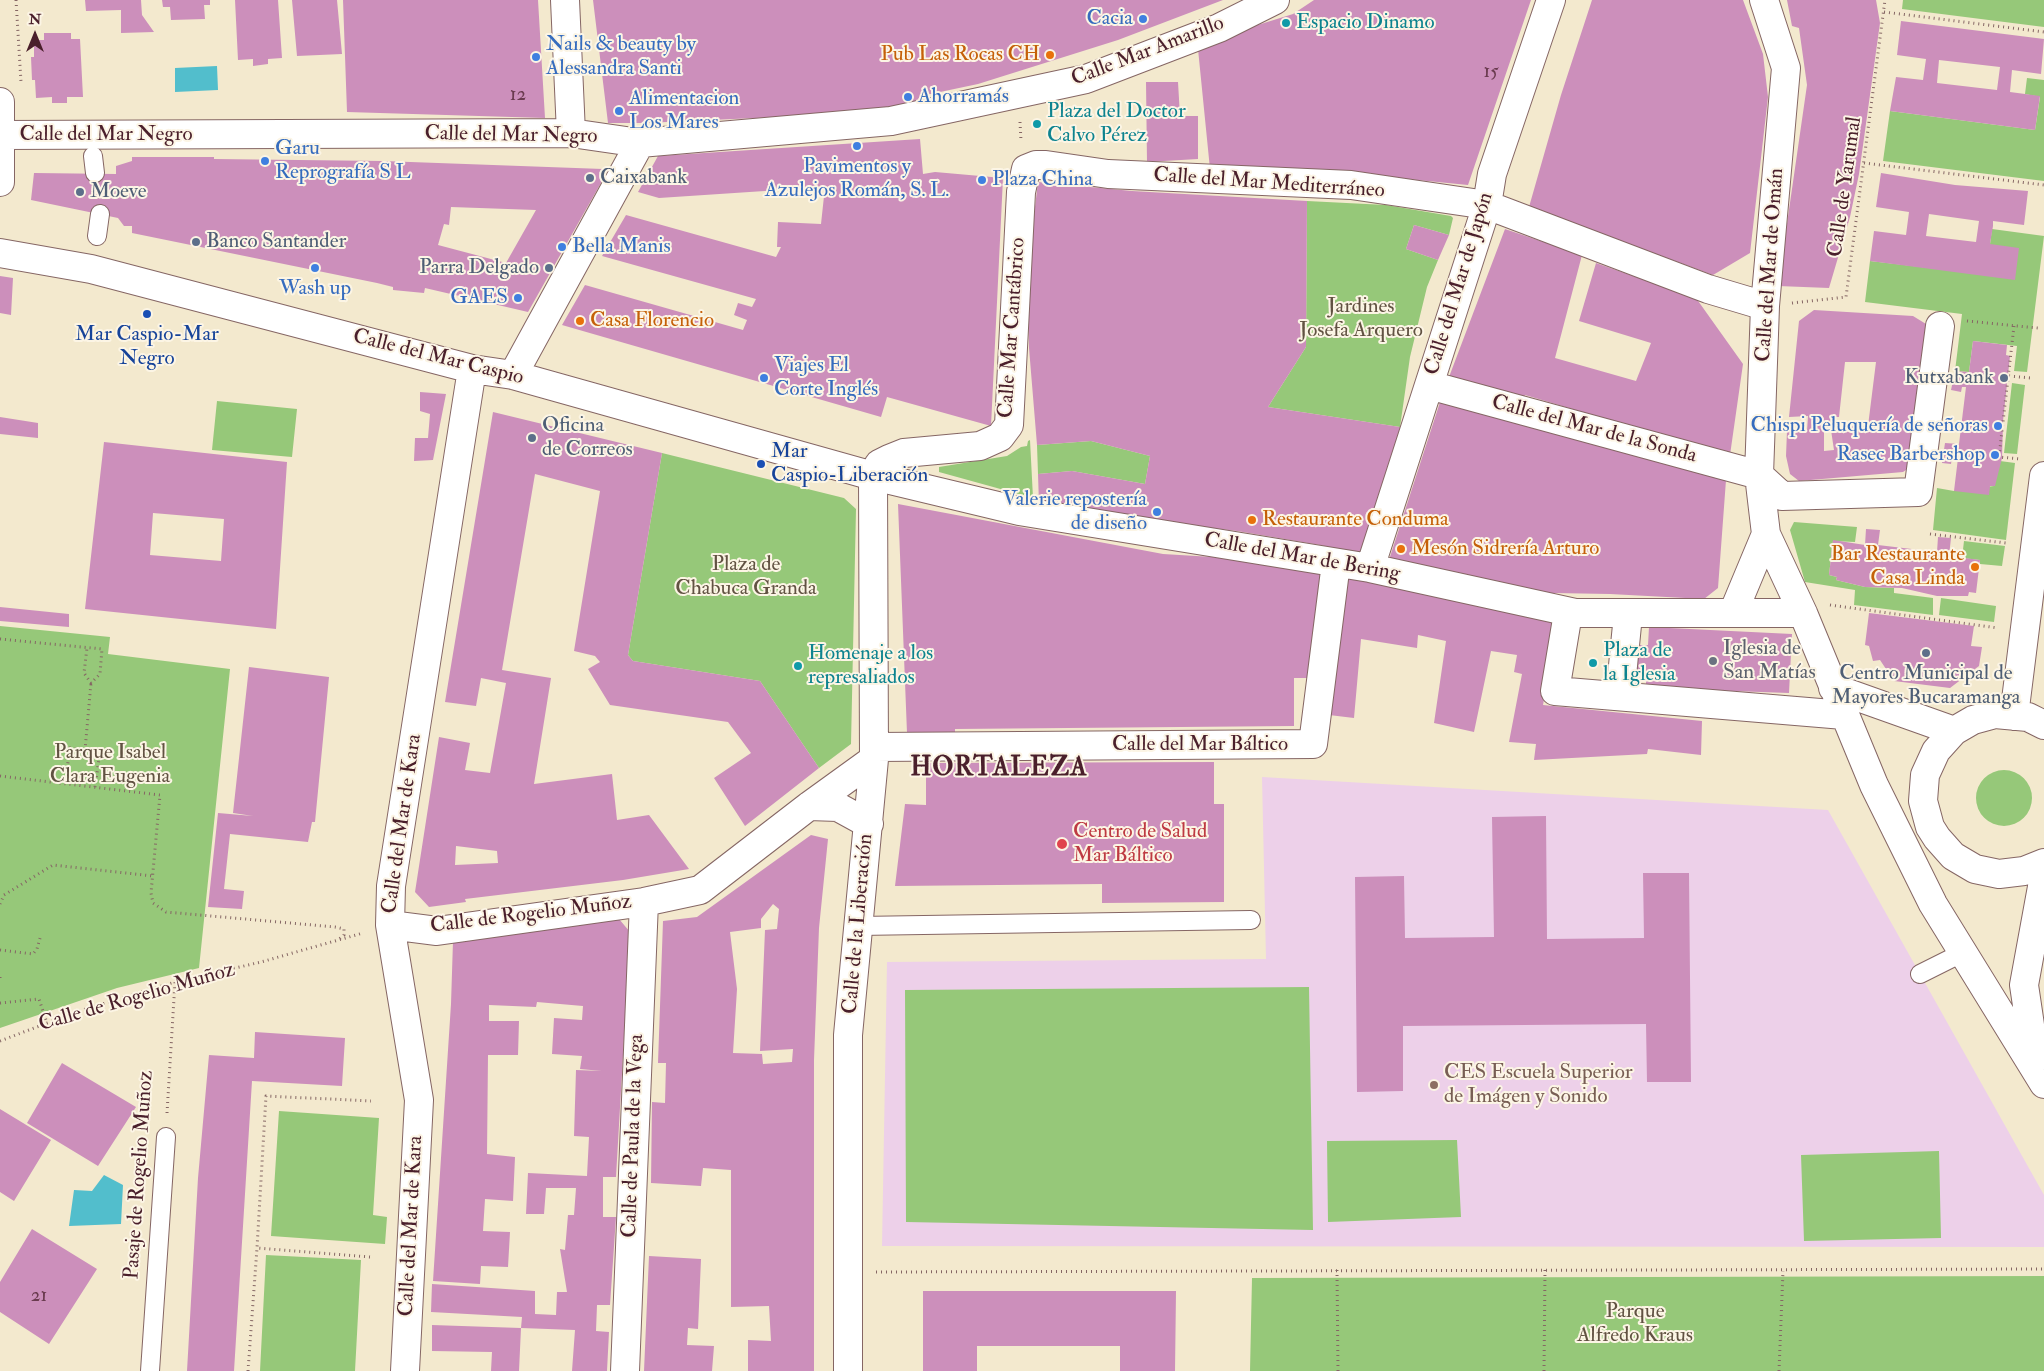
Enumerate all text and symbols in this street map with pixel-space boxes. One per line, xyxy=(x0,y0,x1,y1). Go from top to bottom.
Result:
place label: Cacia xyxy=(1086,6,1133,32)
north arrow xyxy=(10,10,60,60)
place label: Espacio Dinamo xyxy=(1296,10,1435,36)
text: N xyxy=(29,11,41,28)
street label: Calle Mar Amarillo xyxy=(1068,11,1228,93)
marker: Cacia xyxy=(1137,13,1149,25)
marker: Espacio Dinamo xyxy=(1280,17,1292,29)
place label: Nails & beauty by Alessandra Santi xyxy=(546,32,696,82)
place label: Pub Las Rocas CH xyxy=(880,42,1040,68)
marker: Pub Las Rocas CH xyxy=(1044,49,1056,61)
marker: Nails & beauty by Alessandra Santi xyxy=(530,51,542,63)
house number: 15 xyxy=(1483,62,1499,84)
place label: Ahorramás xyxy=(918,84,1009,110)
house number: 12 xyxy=(510,85,526,107)
place label: Alimentacion Los Mares xyxy=(629,86,739,136)
marker: Ahorramás xyxy=(902,91,914,103)
place label: Plaza del Doctor Calvo Pérez xyxy=(1047,99,1186,149)
marker: Alimentacion Los Mares xyxy=(613,105,625,117)
street label: Calle de Yarumal xyxy=(1824,115,1868,259)
marker: Plaza del Doctor Calvo Pérez xyxy=(1031,118,1043,130)
street label: Calle del Mar Negro xyxy=(19,122,193,148)
street label: Calle del Mar Negro xyxy=(424,122,598,150)
place label: Garu Reprografía S L xyxy=(275,136,411,186)
marker: Pavimentos y Azulejos Román, S. L. xyxy=(851,140,863,152)
place label: Pavimentos y Azulejos Román, S. L. xyxy=(765,154,949,204)
marker: Garu Reprografía S L xyxy=(259,155,271,167)
street label: Calle del Mar Mediterráneo xyxy=(1152,163,1386,205)
place label: Caixabank xyxy=(600,165,687,191)
place label: Plaza China xyxy=(992,167,1093,193)
street label: Calle del Mar de Omán xyxy=(1752,167,1790,363)
marker: Caixabank xyxy=(584,172,596,184)
marker: Plaza China xyxy=(976,174,988,186)
place label: Moeve xyxy=(90,179,146,205)
marker: Moeve xyxy=(74,186,86,198)
street label: Calle del Mar de Japón xyxy=(1420,190,1500,378)
place label: Banco Santander xyxy=(206,229,346,255)
place label: Bella Manis xyxy=(572,234,671,260)
marker: Banco Santander xyxy=(190,236,202,248)
street label: Calle Mar Cantábrico xyxy=(994,237,1032,419)
marker: Bella Manis xyxy=(556,241,568,253)
place label: Parra Delgado xyxy=(419,255,539,281)
marker: Wash up xyxy=(309,262,321,274)
marker: Parra Delgado xyxy=(543,262,555,274)
place label: Wash up xyxy=(279,276,351,302)
place label: GAES xyxy=(450,285,508,311)
marker: GAES xyxy=(512,292,524,304)
park label: Jardines Josefa Arquero xyxy=(1299,294,1423,344)
marker: Mar Caspio-Mar Negro xyxy=(141,308,153,320)
place label: Casa Florencio xyxy=(590,308,714,334)
marker: Casa Florencio xyxy=(574,315,586,327)
place label: Mar Caspio-Mar Negro xyxy=(75,322,219,372)
street label: Calle del Mar Caspio xyxy=(350,325,526,391)
place label: Viajes El Corte Inglés xyxy=(774,353,878,403)
place label: Kutxabank xyxy=(1904,365,1994,391)
marker: Viajes El Corte Inglés xyxy=(758,372,770,384)
marker: Kutxabank xyxy=(1998,372,2010,384)
street label: Calle del Mar de la Sonda xyxy=(1489,390,1699,470)
place label: Oficina de Correos xyxy=(542,413,633,463)
place label: Chispi Peluquería de señoras xyxy=(1751,413,1988,439)
marker: Chispi Peluquería de señoras xyxy=(1992,420,2004,432)
marker: Oficina de Correos xyxy=(526,432,538,444)
place label: Mar Caspio-Liberación xyxy=(771,439,928,489)
place label: Rasec Barbershop xyxy=(1836,442,1985,468)
marker: Rasec Barbershop xyxy=(1989,449,2001,461)
marker: Mar Caspio-Liberación xyxy=(755,458,767,470)
place label: Valerie repostería de diseño xyxy=(1003,487,1147,537)
marker: Valerie repostería de diseño xyxy=(1151,506,1163,518)
place label: Restaurante Conduma xyxy=(1262,507,1449,533)
marker: Restaurante Conduma xyxy=(1246,514,1258,526)
street label: Calle del Mar de Bering xyxy=(1202,528,1402,588)
place label: Mesón Sidrería Arturo xyxy=(1411,536,1599,562)
place label: Bar Restaurante Casa Linda xyxy=(1830,542,1965,592)
marker: Mesón Sidrería Arturo xyxy=(1395,543,1407,555)
park label: Plaza de Chabuca Granda xyxy=(675,552,817,602)
marker: Bar Restaurante Casa Linda xyxy=(1969,561,1981,573)
place label: Iglesia de San Matías xyxy=(1723,636,1816,686)
place label: Plaza de la Iglesia xyxy=(1603,638,1676,688)
place label: Homenaje a los represaliados xyxy=(808,641,933,691)
marker: Centro Municipal de Mayores Bucaramanga xyxy=(1920,647,1932,659)
marker: Iglesia de San Matías xyxy=(1707,655,1719,667)
marker: Plaza de la Iglesia xyxy=(1587,657,1599,669)
marker: Homenaje a los represaliados xyxy=(792,660,804,672)
place label: Centro Municipal de Mayores Bucaramanga xyxy=(1832,661,2020,711)
street label: Calle del Mar Báltico xyxy=(1112,732,1288,758)
street label: Calle del Mar de Kara xyxy=(378,733,428,915)
park label: Parque Isabel Clara Eugenia xyxy=(50,740,170,790)
district label: HORTALEZA xyxy=(909,753,1089,785)
place label: Centro de Salud Mar Báltico xyxy=(1073,819,1207,869)
street label: Calle de la Liberación xyxy=(839,833,879,1015)
marker: Centro de Salud Mar Báltico xyxy=(1055,837,1069,851)
street label: Calle de Rogelio Muñoz xyxy=(429,890,633,940)
street label: Calle de Rogelio Muñoz xyxy=(36,958,238,1038)
street label: Calle de Paula de la Vega xyxy=(618,1034,650,1238)
place label: CES Escuela Superior de Imágen y Sonido xyxy=(1444,1060,1633,1110)
street label: Pasaje de Rogelio Muñoz xyxy=(120,1070,160,1280)
marker: CES Escuela Superior de Imágen y Sonido xyxy=(1428,1079,1440,1091)
street label: Calle del Mar de Kara xyxy=(395,1135,429,1317)
house number: 21 xyxy=(31,1286,47,1308)
park label: Parque Alfredo Kraus xyxy=(1577,1299,1693,1349)

